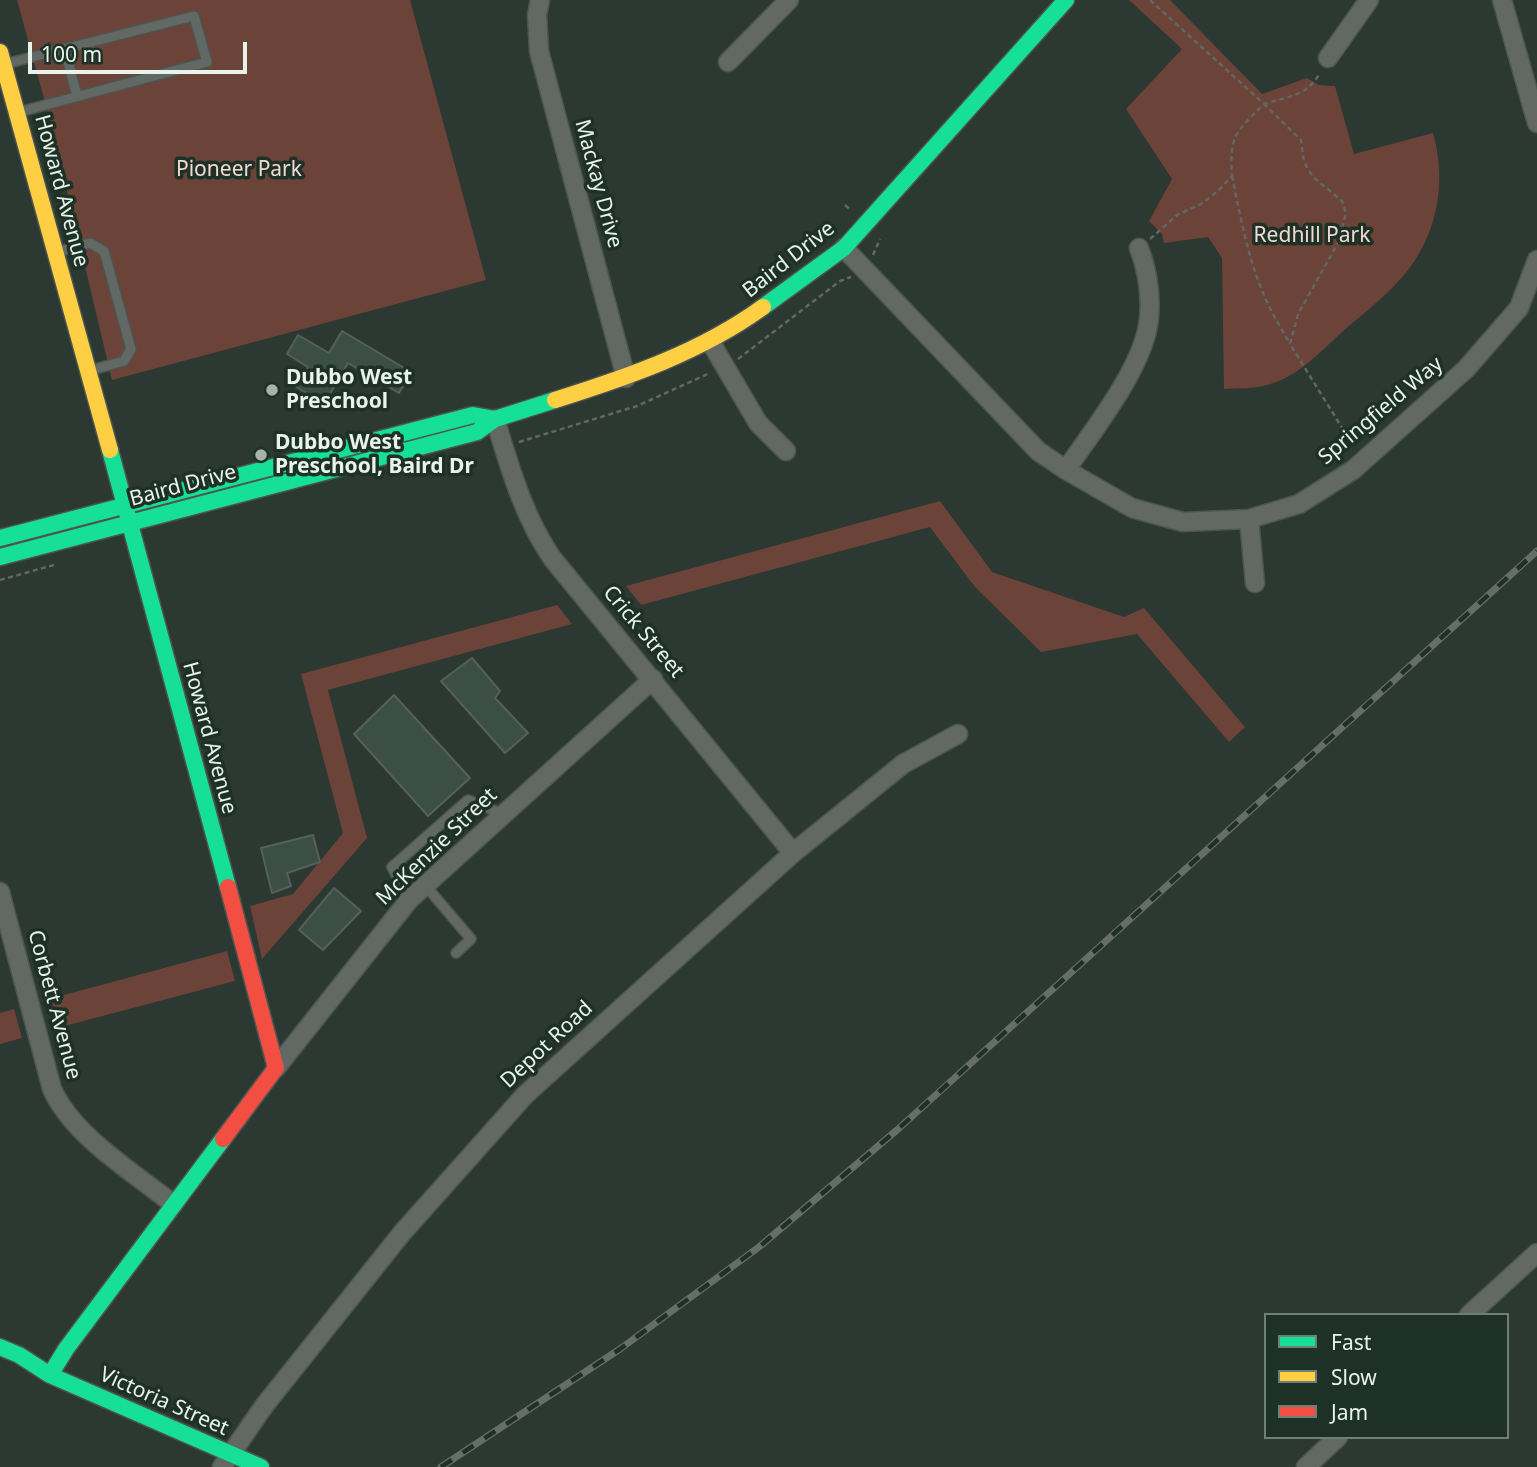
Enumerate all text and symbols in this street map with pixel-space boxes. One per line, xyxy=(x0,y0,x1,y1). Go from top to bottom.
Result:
scale bar xyxy=(32,28,250,72)
text: 100 m xyxy=(41,40,102,68)
street label: Howard Avenue xyxy=(29,112,93,270)
street label: Mackay Drive xyxy=(569,117,627,251)
park label: Pioneer Park xyxy=(176,157,302,183)
street label: Baird Drive xyxy=(738,216,840,304)
park label: Redhill Park xyxy=(1254,223,1370,249)
street label: Springfield Way xyxy=(1314,352,1448,470)
place label: Dubbo West Preschool xyxy=(286,365,412,415)
marker: Dubbo West Preschool xyxy=(264,382,280,398)
place label: Dubbo West Preschool, Baird Dr xyxy=(275,430,474,480)
marker: Dubbo West Preschool, Baird Dr xyxy=(253,447,269,463)
street label: Baird Drive xyxy=(127,460,239,512)
street label: Crick Street xyxy=(597,581,689,683)
street label: Howard Avenue xyxy=(177,659,241,817)
street label: McKenzie Street xyxy=(371,783,503,911)
street label: Corbett Avenue xyxy=(22,927,86,1083)
street label: Depot Road xyxy=(496,996,598,1094)
legend xyxy=(1264,1313,1509,1439)
text: Fast xyxy=(1331,1328,1371,1356)
street label: Victoria Street xyxy=(96,1362,232,1442)
text: Slow xyxy=(1331,1363,1377,1391)
text: Jam xyxy=(1331,1398,1368,1426)

